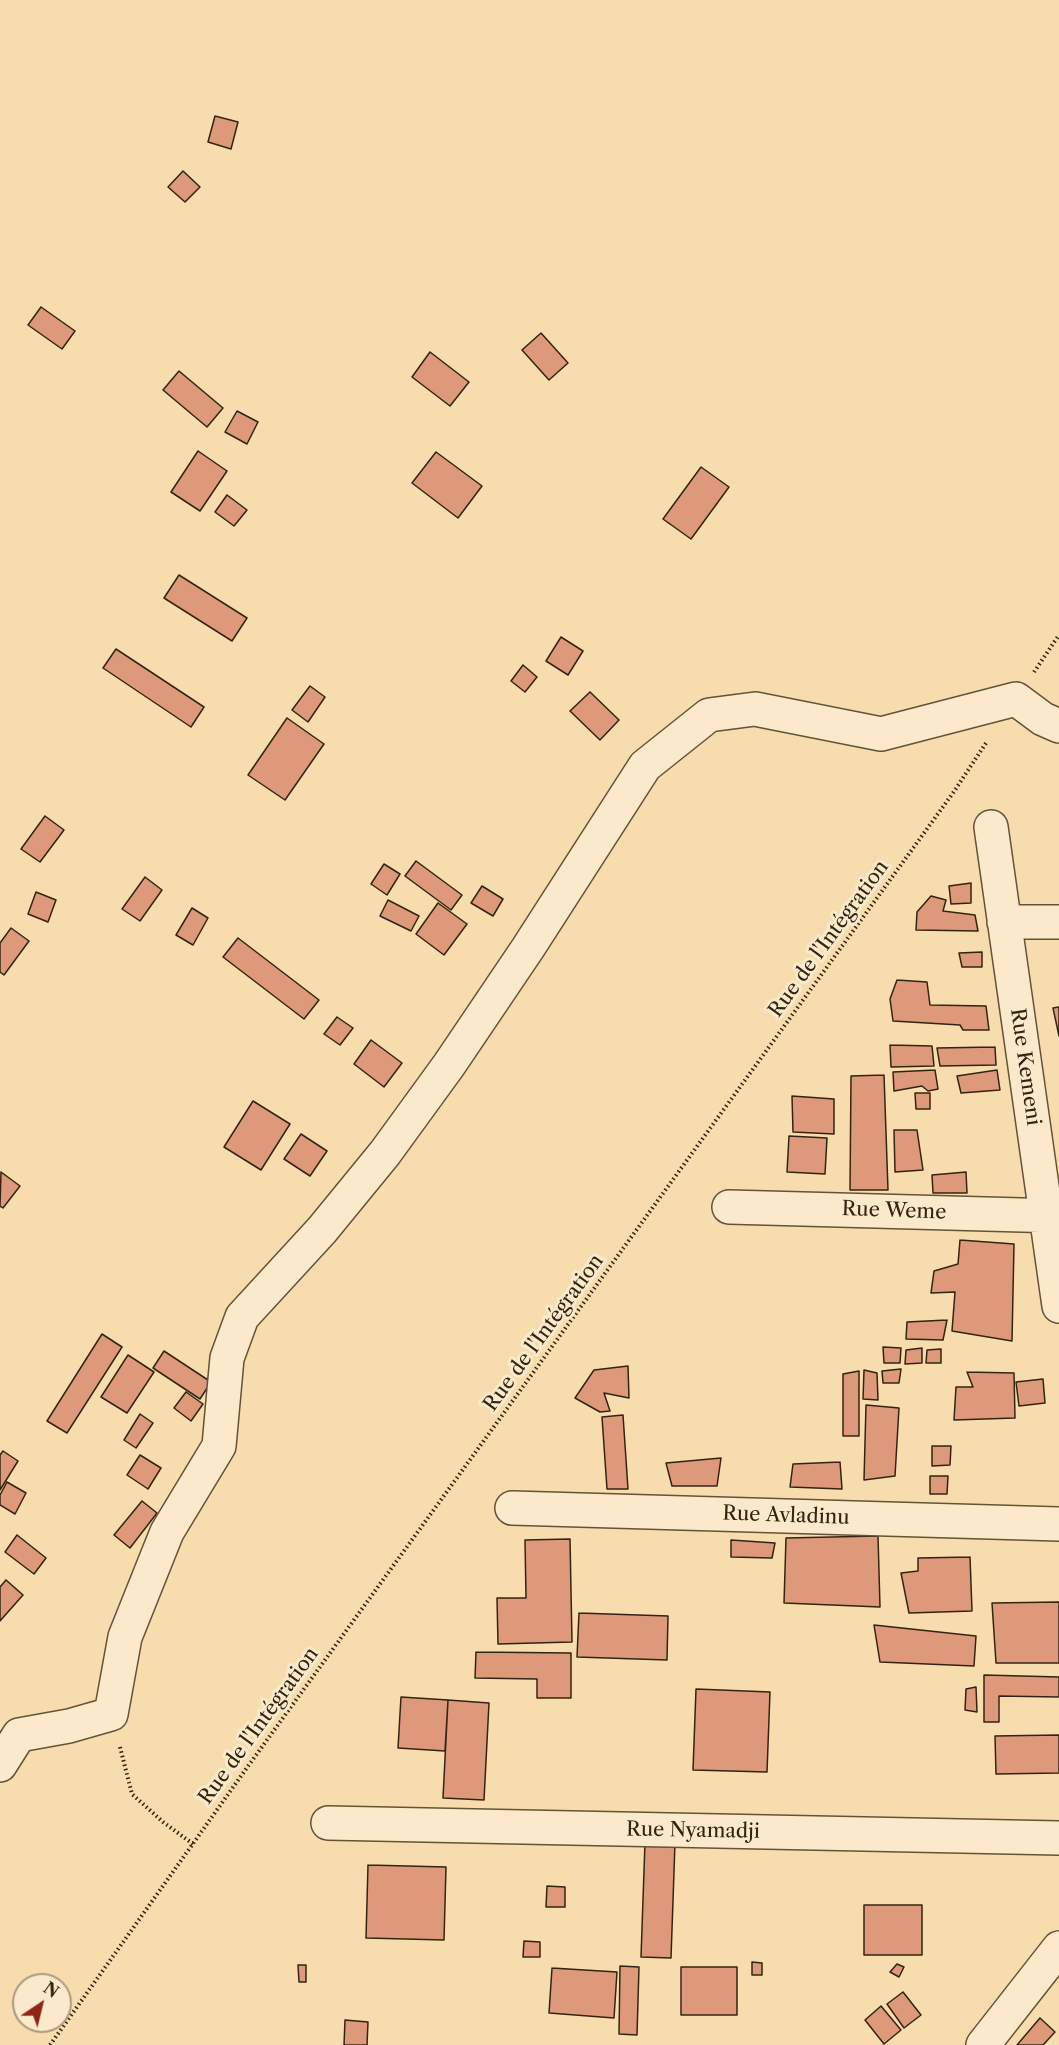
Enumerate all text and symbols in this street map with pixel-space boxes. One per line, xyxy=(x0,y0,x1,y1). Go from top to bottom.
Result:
street label: Rue de l'Intégration xyxy=(764,856,894,1022)
street label: Rue Kemeni xyxy=(1005,1007,1045,1127)
street label: Rue Weme xyxy=(841,1197,947,1225)
street label: Rue de l'Intégration xyxy=(479,1250,609,1416)
street label: Rue Avladinu xyxy=(722,1502,850,1530)
street label: Rue de l'Intégration xyxy=(194,1643,324,1809)
street label: Rue Nyamadji xyxy=(626,1818,760,1844)
north arrow xyxy=(12,1973,72,2033)
text: N xyxy=(40,1978,63,2002)

